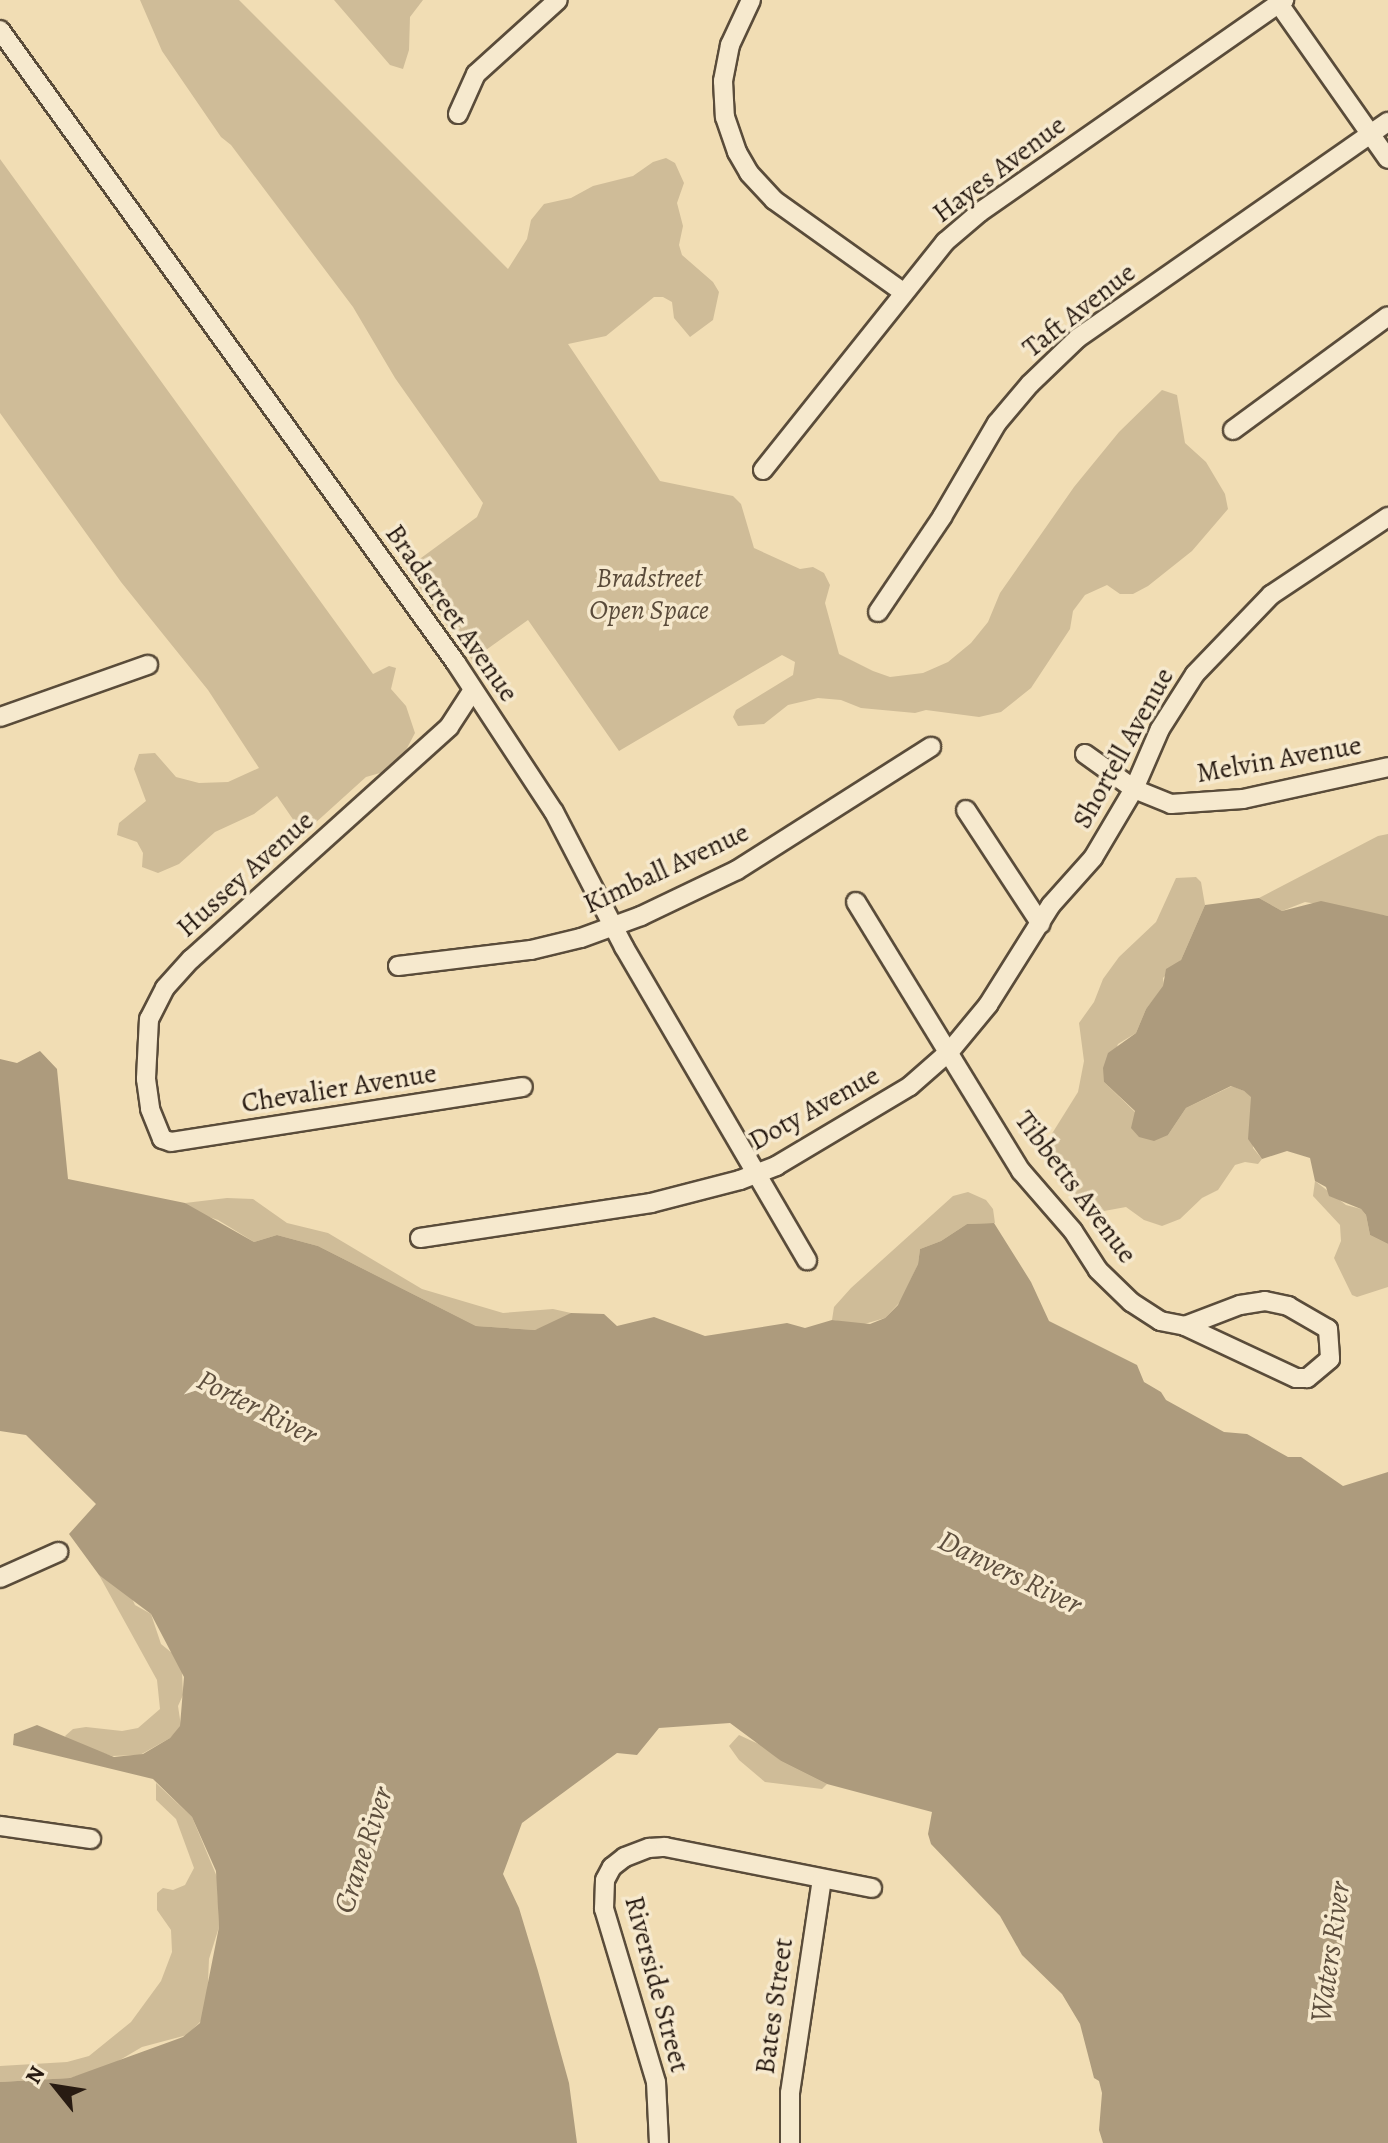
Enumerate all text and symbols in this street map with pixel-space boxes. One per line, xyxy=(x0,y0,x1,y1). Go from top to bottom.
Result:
street label: Hayes Avenue xyxy=(926,108,1072,230)
street label: Taft Avenue xyxy=(1016,255,1142,365)
street label: Bradstreet Avenue xyxy=(378,518,526,708)
park label: Bradstreet Open Space xyxy=(589,561,709,627)
street label: Shortell Avenue xyxy=(1065,662,1181,834)
street label: Melvin Avenue xyxy=(1194,728,1364,790)
street label: Hussey Avenue xyxy=(170,804,320,944)
street label: Kimball Avenue xyxy=(578,815,754,921)
street label: Chevalier Avenue xyxy=(239,1056,439,1120)
street label: Doty Avenue xyxy=(743,1058,885,1158)
street label: Tibbetts Avenue xyxy=(1008,1104,1144,1270)
water label: Porter River xyxy=(191,1361,323,1453)
water label: Danvers River xyxy=(932,1522,1088,1622)
water label: Crane River xyxy=(326,1782,400,1918)
water label: Waters River xyxy=(1302,1879,1358,2025)
street label: Riverside Street xyxy=(617,1892,697,2076)
street label: Bates Street xyxy=(748,1936,800,2076)
north arrow xyxy=(16,2047,96,2127)
text: N xyxy=(18,2061,52,2089)

